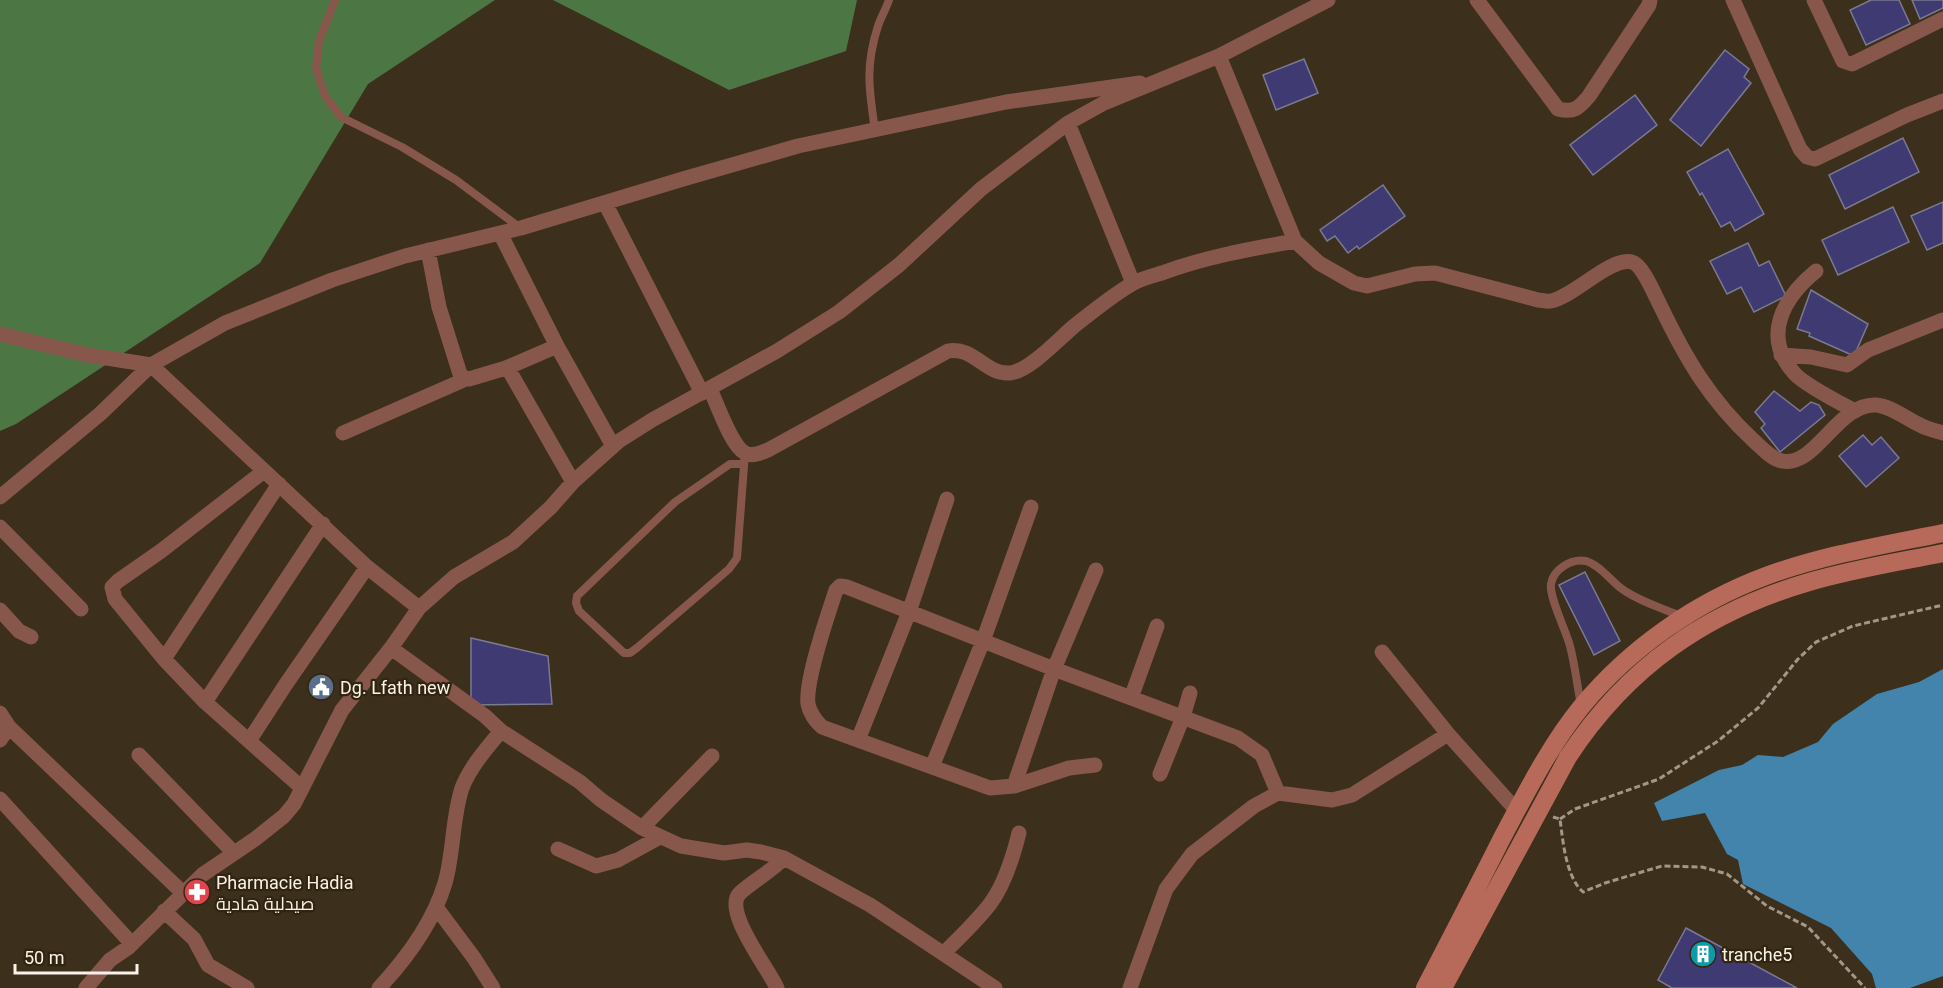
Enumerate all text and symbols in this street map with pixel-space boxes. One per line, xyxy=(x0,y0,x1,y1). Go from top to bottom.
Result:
public building icon: Dg. Lfath new xyxy=(306,672,336,702)
place label: Dg. Lfath new xyxy=(340,677,451,698)
place label: Pharmacie Hadia صيدلية هادية xyxy=(216,872,354,914)
pharmacy icon: Pharmacie Hadia صيدلية هادية xyxy=(182,877,212,907)
scale bar xyxy=(15,937,136,975)
building icon: tranche5 xyxy=(1688,939,1718,969)
place label: tranche5 xyxy=(1722,944,1792,965)
text: 50 m xyxy=(24,947,64,968)

